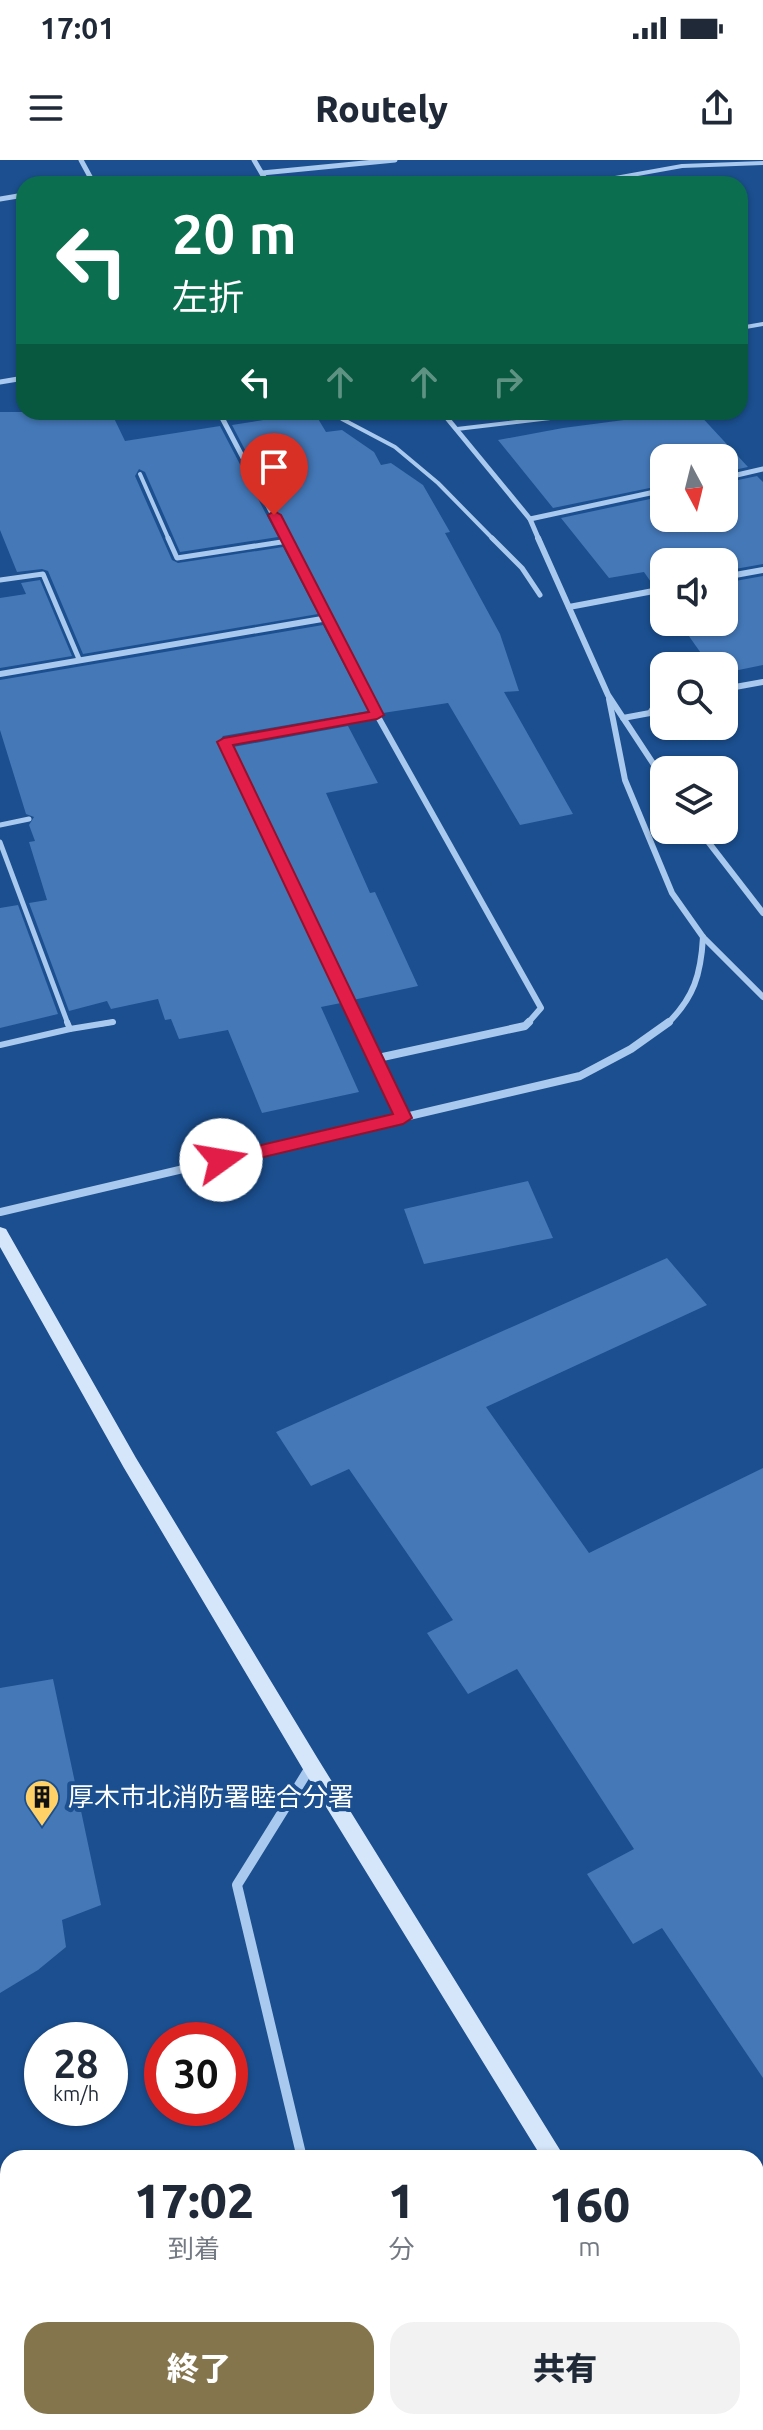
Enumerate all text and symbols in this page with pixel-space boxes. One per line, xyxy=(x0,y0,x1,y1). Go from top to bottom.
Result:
text: 17:01 xyxy=(40,11,115,45)
icon: menu xyxy=(24,86,68,130)
icon: share xyxy=(695,86,739,130)
text: Routely xyxy=(315,88,448,129)
text: 20 m xyxy=(172,202,297,265)
icon: left xyxy=(40,208,144,312)
text: 左折 xyxy=(172,276,244,317)
icon: left xyxy=(234,360,278,404)
icon: ahead xyxy=(318,360,362,404)
icon: ahead xyxy=(402,360,446,404)
icon: right xyxy=(486,360,530,404)
pin xyxy=(240,433,308,515)
north arrow xyxy=(650,444,738,532)
map controls xyxy=(650,444,738,844)
icon: arrive xyxy=(252,445,296,489)
button: sound xyxy=(650,548,738,636)
button: search xyxy=(650,652,738,740)
button: layers xyxy=(650,756,738,844)
position arrow xyxy=(179,1118,263,1202)
building icon: 厚木市北消防署睦合分署 xyxy=(23,1778,61,1828)
place label: 厚木市北消防署睦合分署 xyxy=(68,1782,354,1811)
speed limit sign: 30 xyxy=(144,2022,248,2126)
text: 28 xyxy=(53,2041,99,2086)
text: km/h xyxy=(53,2082,99,2105)
text: 17:02 xyxy=(134,2173,254,2227)
text: 1 xyxy=(388,2173,415,2227)
text: 160 xyxy=(549,2177,630,2231)
text: m xyxy=(578,2232,601,2261)
text: 到着 xyxy=(168,2234,220,2263)
text: 分 xyxy=(388,2234,414,2263)
button: 終了 xyxy=(24,2322,374,2414)
button: 共有 xyxy=(390,2322,740,2414)

